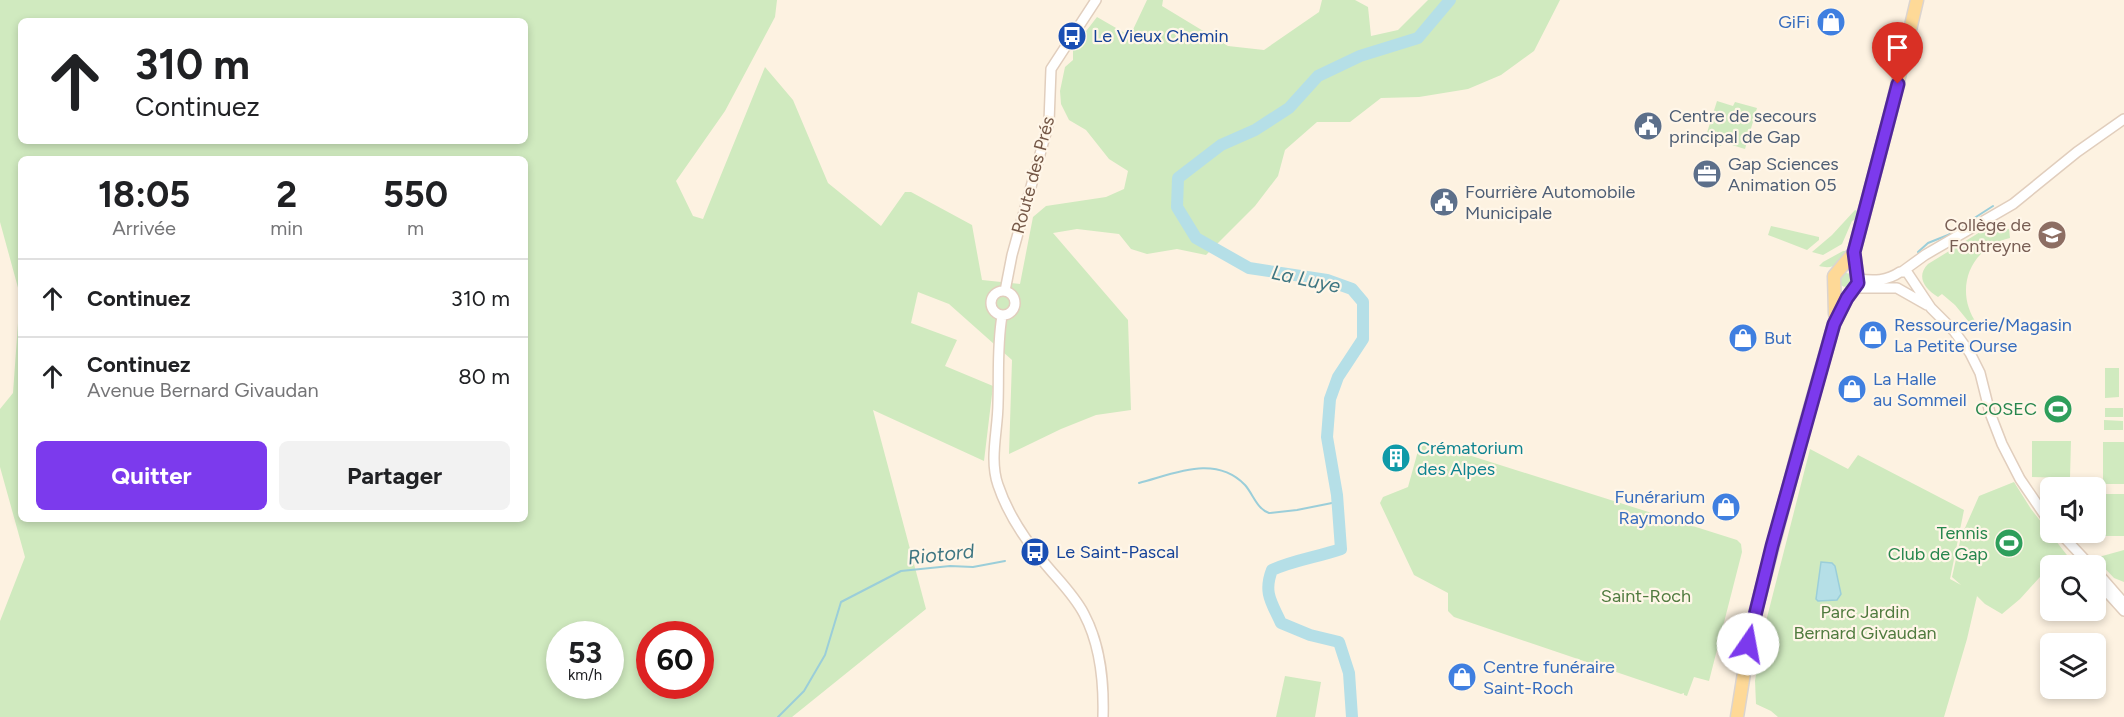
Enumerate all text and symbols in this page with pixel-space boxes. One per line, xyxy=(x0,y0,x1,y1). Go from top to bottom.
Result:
shop icon: GiFi xyxy=(1815,6,1847,38)
place label: GiFi xyxy=(1778,11,1810,33)
bus stop icon: Le Vieux Chemin xyxy=(1056,20,1088,52)
pin xyxy=(1872,22,1923,84)
place label: Le Vieux Chemin xyxy=(1093,25,1229,47)
icon: arrive xyxy=(1881,31,1914,64)
text: 310 m xyxy=(135,39,250,90)
icon: ahead xyxy=(36,42,114,120)
text: Continuez xyxy=(135,90,260,123)
place label: Centre de secours principal de Gap xyxy=(1669,105,1817,148)
public building icon: Centre de secours principal de Gap xyxy=(1632,110,1664,142)
street label: Route des Prés xyxy=(1007,114,1059,236)
place label: Gap Sciences Animation 05 xyxy=(1728,153,1839,196)
office icon: Gap Sciences Animation 05 xyxy=(1691,158,1723,190)
text: 18:05 xyxy=(98,173,190,216)
text: 2 xyxy=(276,173,297,216)
text: 550 xyxy=(383,173,448,216)
place label: Fourrière Automobile Municipale xyxy=(1465,181,1636,224)
public building icon: Fourrière Automobile Municipale xyxy=(1428,186,1460,218)
place label: Collège de Fontreyne xyxy=(1945,214,2031,257)
text: Arrivée xyxy=(112,216,176,240)
text: min xyxy=(270,216,303,240)
text: m xyxy=(407,216,424,240)
school or university icon: Collège de Fontreyne xyxy=(2036,219,2068,251)
water label: La Luye xyxy=(1269,260,1343,298)
icon: ahead xyxy=(36,282,69,315)
text: Continuez xyxy=(87,285,191,312)
text: 310 m xyxy=(451,285,510,312)
place label: Ressourcerie/Magasin La Petite Ourse xyxy=(1894,314,2072,357)
shop icon: Ressourcerie/Magasin La Petite Ourse xyxy=(1857,319,1889,351)
shop icon: But xyxy=(1727,322,1759,354)
place label: But xyxy=(1764,327,1792,349)
text: Continuez xyxy=(87,351,191,378)
icon: ahead xyxy=(36,360,69,393)
text: 80 m xyxy=(458,363,510,390)
place label: La Halle au Sommeil xyxy=(1873,368,1967,411)
shop icon: La Halle au Sommeil xyxy=(1836,373,1868,405)
text: Avenue Bernard Givaudan xyxy=(87,378,319,402)
sports icon: COSEC xyxy=(2042,393,2074,425)
place label: COSEC xyxy=(1975,398,2037,420)
place label: Crématorium des Alpes xyxy=(1417,437,1523,480)
button: Quitter xyxy=(36,441,267,510)
button: Partager xyxy=(279,441,510,510)
building icon: Crématorium des Alpes xyxy=(1380,442,1412,474)
map controls xyxy=(2040,477,2106,699)
button: sound xyxy=(2040,477,2106,543)
place label: Funérarium Raymondo xyxy=(1615,486,1705,529)
shop icon: Funérarium Raymondo xyxy=(1710,491,1742,523)
place label: Tennis Club de Gap xyxy=(1888,522,1988,565)
sports icon: Tennis Club de Gap xyxy=(1993,527,2025,559)
bus stop icon: Le Saint-Pascal xyxy=(1019,536,1051,568)
water label: Riotord xyxy=(907,539,976,569)
place label: Le Saint-Pascal xyxy=(1056,541,1179,563)
button: search xyxy=(2040,555,2106,621)
park label: Saint-Roch xyxy=(1601,585,1691,607)
park label: Parc Jardin Bernard Givaudan xyxy=(1793,601,1937,644)
position arrow xyxy=(1716,612,1780,676)
speed limit sign: 60 xyxy=(636,621,714,699)
button: layers xyxy=(2040,633,2106,699)
text: 53 xyxy=(568,634,602,671)
place label: Centre funéraire Saint-Roch xyxy=(1483,656,1615,699)
shop icon: Centre funéraire Saint-Roch xyxy=(1446,661,1478,693)
text: km/h xyxy=(568,666,602,684)

